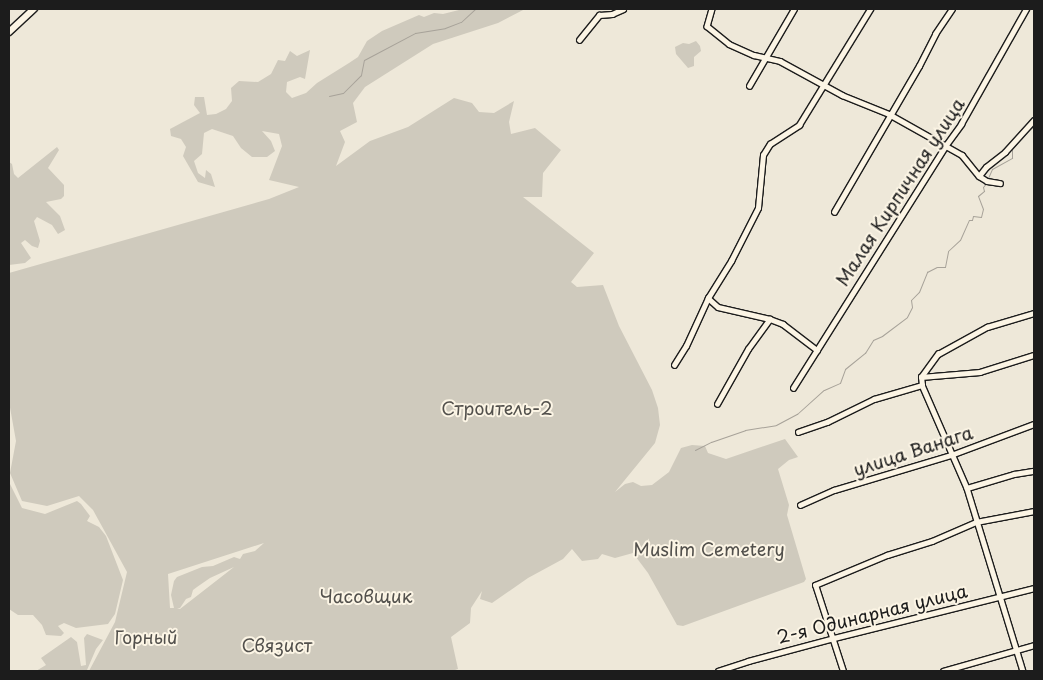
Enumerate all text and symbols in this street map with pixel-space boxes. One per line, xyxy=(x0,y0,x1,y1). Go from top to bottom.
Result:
street label: Малая Кирпичная улица xyxy=(831,94,969,290)
park label: Строитель-2 xyxy=(441,397,553,419)
street label: улица Ванага xyxy=(850,421,976,481)
park label: Muslim Cemetery xyxy=(633,538,785,560)
street label: 2-я Одинарная улица xyxy=(774,580,970,648)
park label: Часовщик xyxy=(320,585,412,607)
park label: Горный xyxy=(115,626,177,648)
park label: Связист xyxy=(242,634,312,656)

